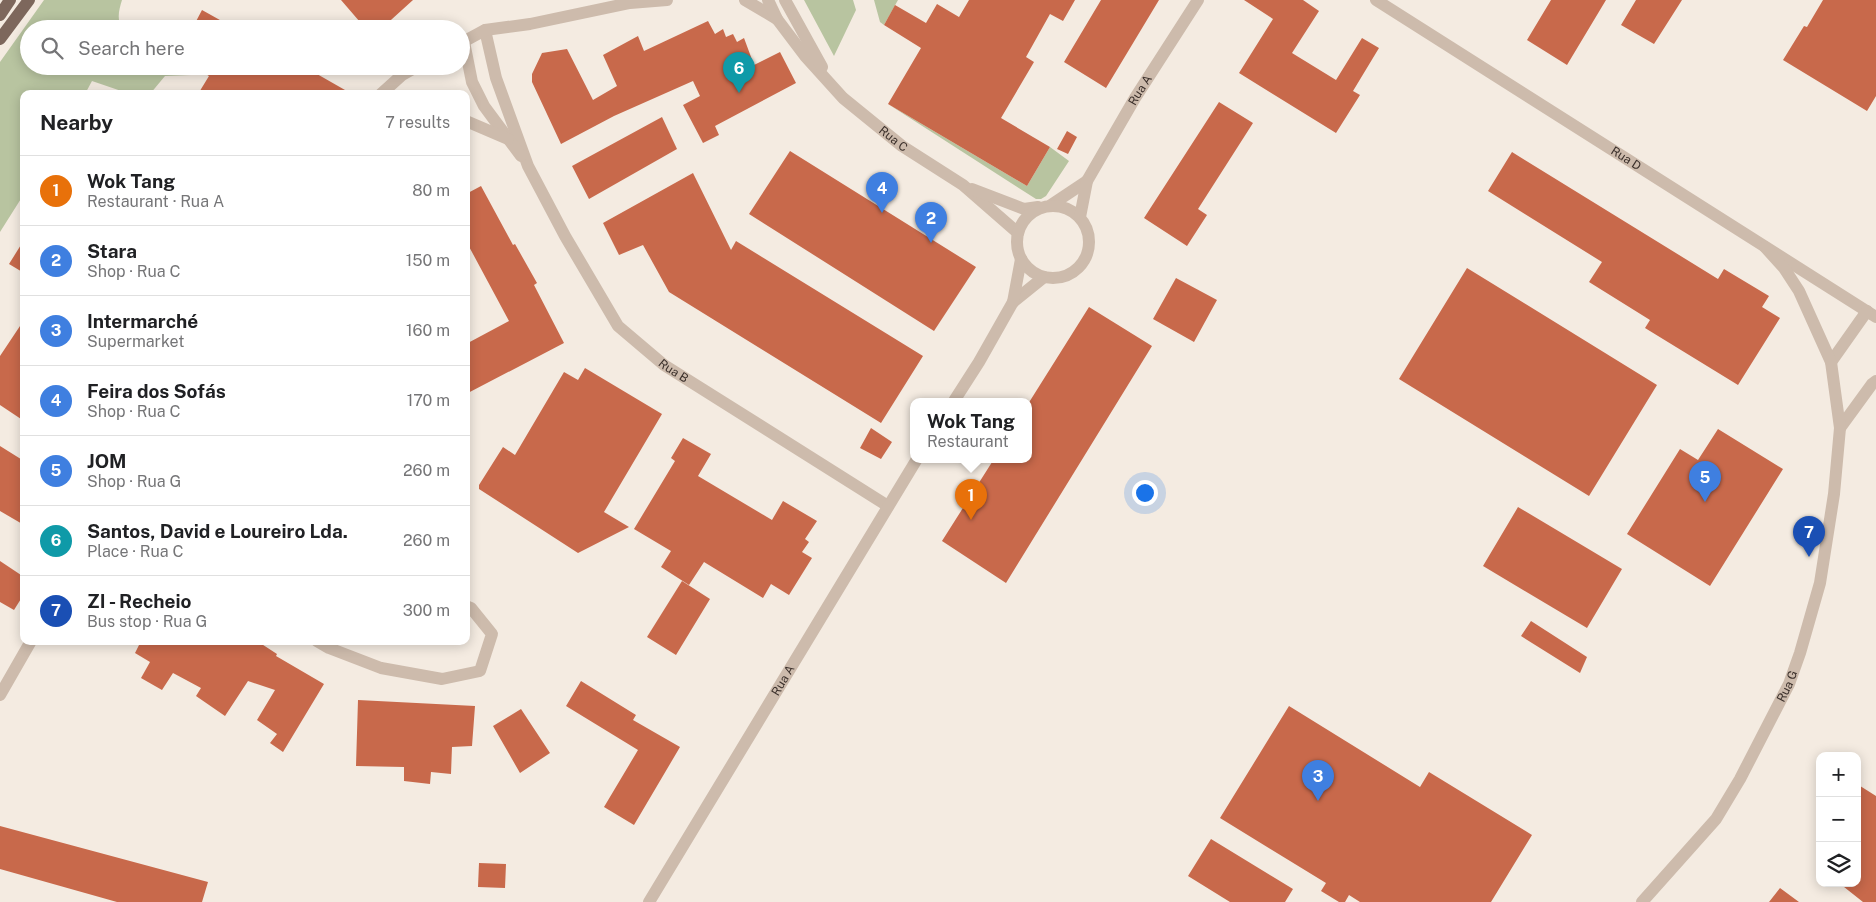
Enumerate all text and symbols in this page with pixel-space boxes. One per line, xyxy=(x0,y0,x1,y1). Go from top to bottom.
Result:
search box xyxy=(20,20,470,75)
icon: search xyxy=(38,34,66,62)
text: Search here xyxy=(78,37,185,59)
pin: 6 xyxy=(723,52,755,93)
street label: Rua A xyxy=(1125,72,1155,108)
text: Nearby xyxy=(40,110,113,135)
text: 7 results xyxy=(385,113,450,132)
street label: Rua C xyxy=(876,123,910,155)
street label: Rua D xyxy=(1608,144,1644,173)
text: Wok Tang xyxy=(87,170,175,192)
pin: 4 xyxy=(866,172,898,213)
text: 1 xyxy=(53,181,59,200)
text: 80 m xyxy=(412,181,450,200)
text: Restaurant · Rua A xyxy=(87,192,224,211)
pin: 2 xyxy=(915,202,947,243)
text: Stara xyxy=(87,240,137,262)
text: 2 xyxy=(51,251,61,270)
text: 150 m xyxy=(406,251,450,270)
text: Shop · Rua C xyxy=(87,262,181,281)
text: Intermarché xyxy=(87,310,198,332)
text: 3 xyxy=(51,321,61,340)
text: 160 m xyxy=(406,321,450,340)
text: Supermarket xyxy=(87,332,184,351)
street label: Rua B xyxy=(656,356,691,386)
text: Feira dos Sofás xyxy=(87,380,226,402)
text: 4 xyxy=(51,391,61,410)
text: 170 m xyxy=(407,391,450,410)
popup xyxy=(910,398,1032,463)
text: Shop · Rua C xyxy=(87,402,181,421)
text: Wok Tang xyxy=(927,410,1015,432)
text: Restaurant xyxy=(927,432,1009,451)
text: JOM xyxy=(87,450,127,472)
text: 5 xyxy=(51,461,61,480)
text: 260 m xyxy=(403,461,450,480)
pin: 5 xyxy=(1689,461,1721,502)
text: Shop · Rua G xyxy=(87,472,181,491)
pin: 1 xyxy=(955,479,987,520)
your location xyxy=(1132,480,1158,506)
pin: 7 xyxy=(1793,516,1825,557)
text: Santos, David e Loureiro Lda. xyxy=(87,520,348,542)
text: 6 xyxy=(51,531,61,550)
text: 260 m xyxy=(403,531,450,550)
text: Place · Rua C xyxy=(87,542,183,561)
text: ZI - Recheio xyxy=(87,590,192,612)
text: 7 xyxy=(51,601,61,620)
text: 300 m xyxy=(403,601,450,620)
text: Bus stop · Rua G xyxy=(87,612,207,631)
street label: Rua A xyxy=(769,662,798,698)
street label: Rua G xyxy=(1774,669,1800,704)
map controls xyxy=(1816,752,1861,887)
button: + xyxy=(1816,752,1861,797)
pin: 3 xyxy=(1302,760,1334,801)
button: − xyxy=(1816,797,1861,842)
button: layers xyxy=(1816,842,1861,887)

